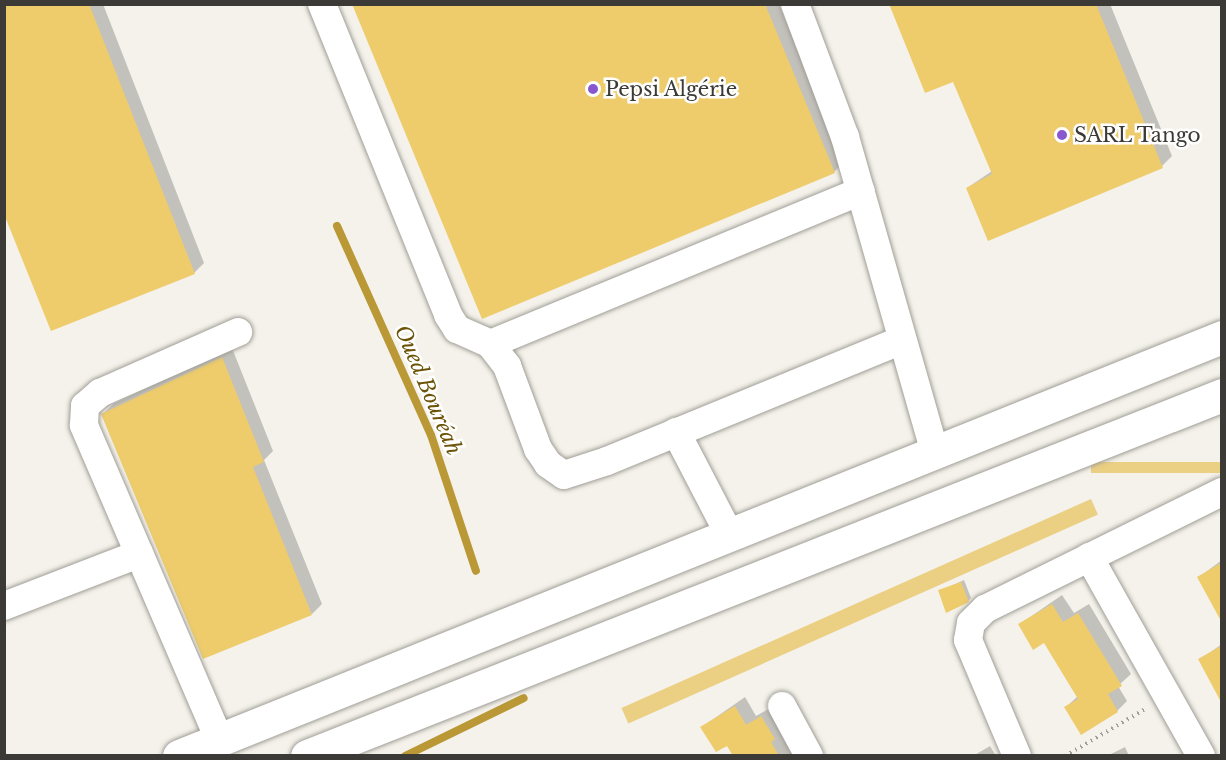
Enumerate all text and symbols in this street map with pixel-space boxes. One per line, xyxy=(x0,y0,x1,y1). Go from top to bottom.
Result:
place label: Pepsi Algérie xyxy=(605,77,738,101)
marker: Pepsi Algérie xyxy=(586,82,600,96)
place label: SARL Tango xyxy=(1074,123,1202,147)
marker: SARL Tango xyxy=(1055,128,1069,142)
water label: Oued Bouréah xyxy=(389,321,467,459)

